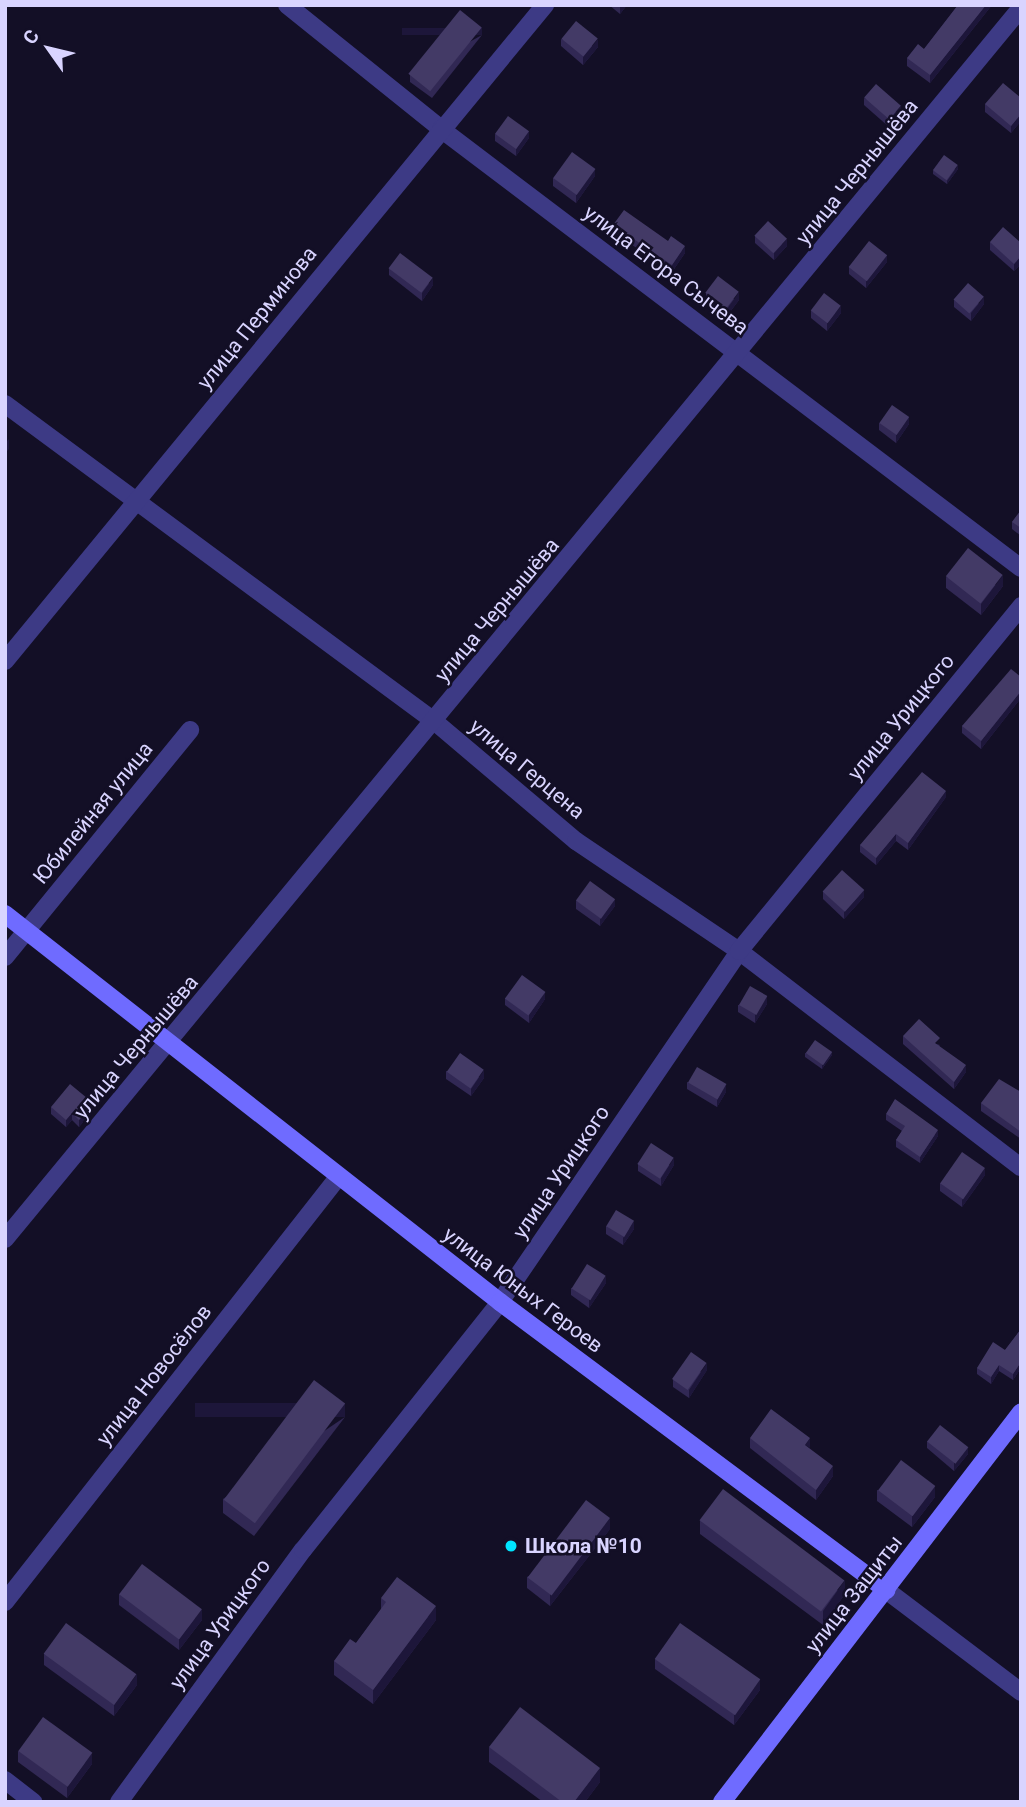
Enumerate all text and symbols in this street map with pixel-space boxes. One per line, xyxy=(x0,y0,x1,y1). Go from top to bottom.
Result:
north arrow xyxy=(14,14,84,84)
text: С xyxy=(18,25,44,49)
street label: улица Чернышёва xyxy=(791,94,923,250)
street label: улица Егора Сычева xyxy=(579,200,753,340)
street label: улица Перминова xyxy=(192,242,322,394)
street label: улица Чернышёва xyxy=(429,533,565,687)
street label: улица Урицкого xyxy=(842,649,960,785)
street label: улица Герцена xyxy=(464,714,590,824)
street label: Юбилейная улица xyxy=(28,737,158,889)
street label: улица Чернышёва xyxy=(68,970,204,1124)
street label: улица Урицкого xyxy=(507,1101,615,1243)
street label: улица Юных Героев xyxy=(438,1222,608,1358)
street label: улица Новосёлов xyxy=(91,1299,217,1451)
street label: улица Защиты xyxy=(800,1530,908,1658)
place label: Школа №10 xyxy=(525,1533,642,1559)
marker: Школа №10 xyxy=(503,1538,519,1554)
street label: улица Урицкого xyxy=(164,1554,276,1694)

